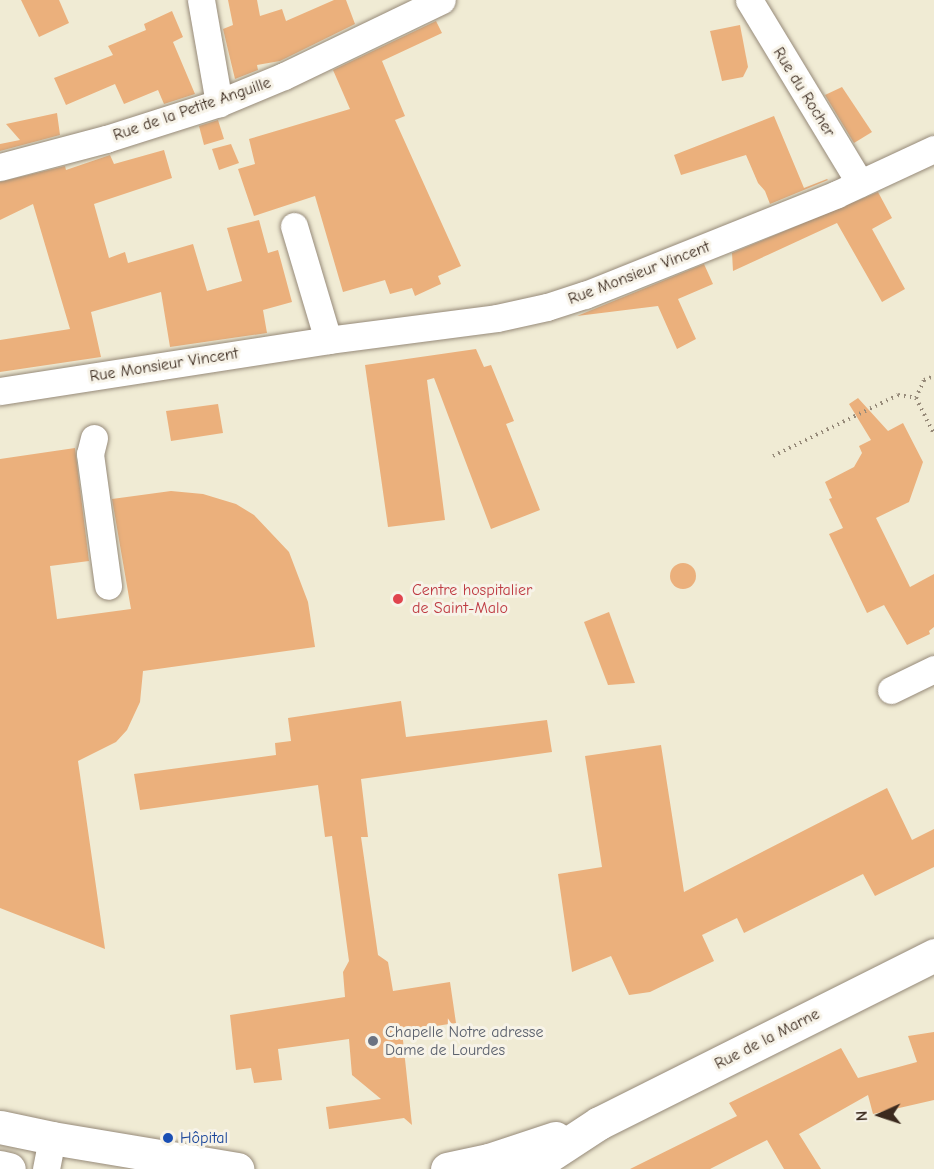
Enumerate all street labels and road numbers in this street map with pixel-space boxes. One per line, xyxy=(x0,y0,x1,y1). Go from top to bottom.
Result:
street label: Rue du Rocher xyxy=(769,44,839,140)
street label: Rue de la Petite Anguille xyxy=(111,73,273,145)
street label: Rue Monsieur Vincent xyxy=(565,237,713,309)
street label: Rue Monsieur Vincent xyxy=(88,344,240,386)
street label: Rue de la Marne xyxy=(711,1004,823,1074)

